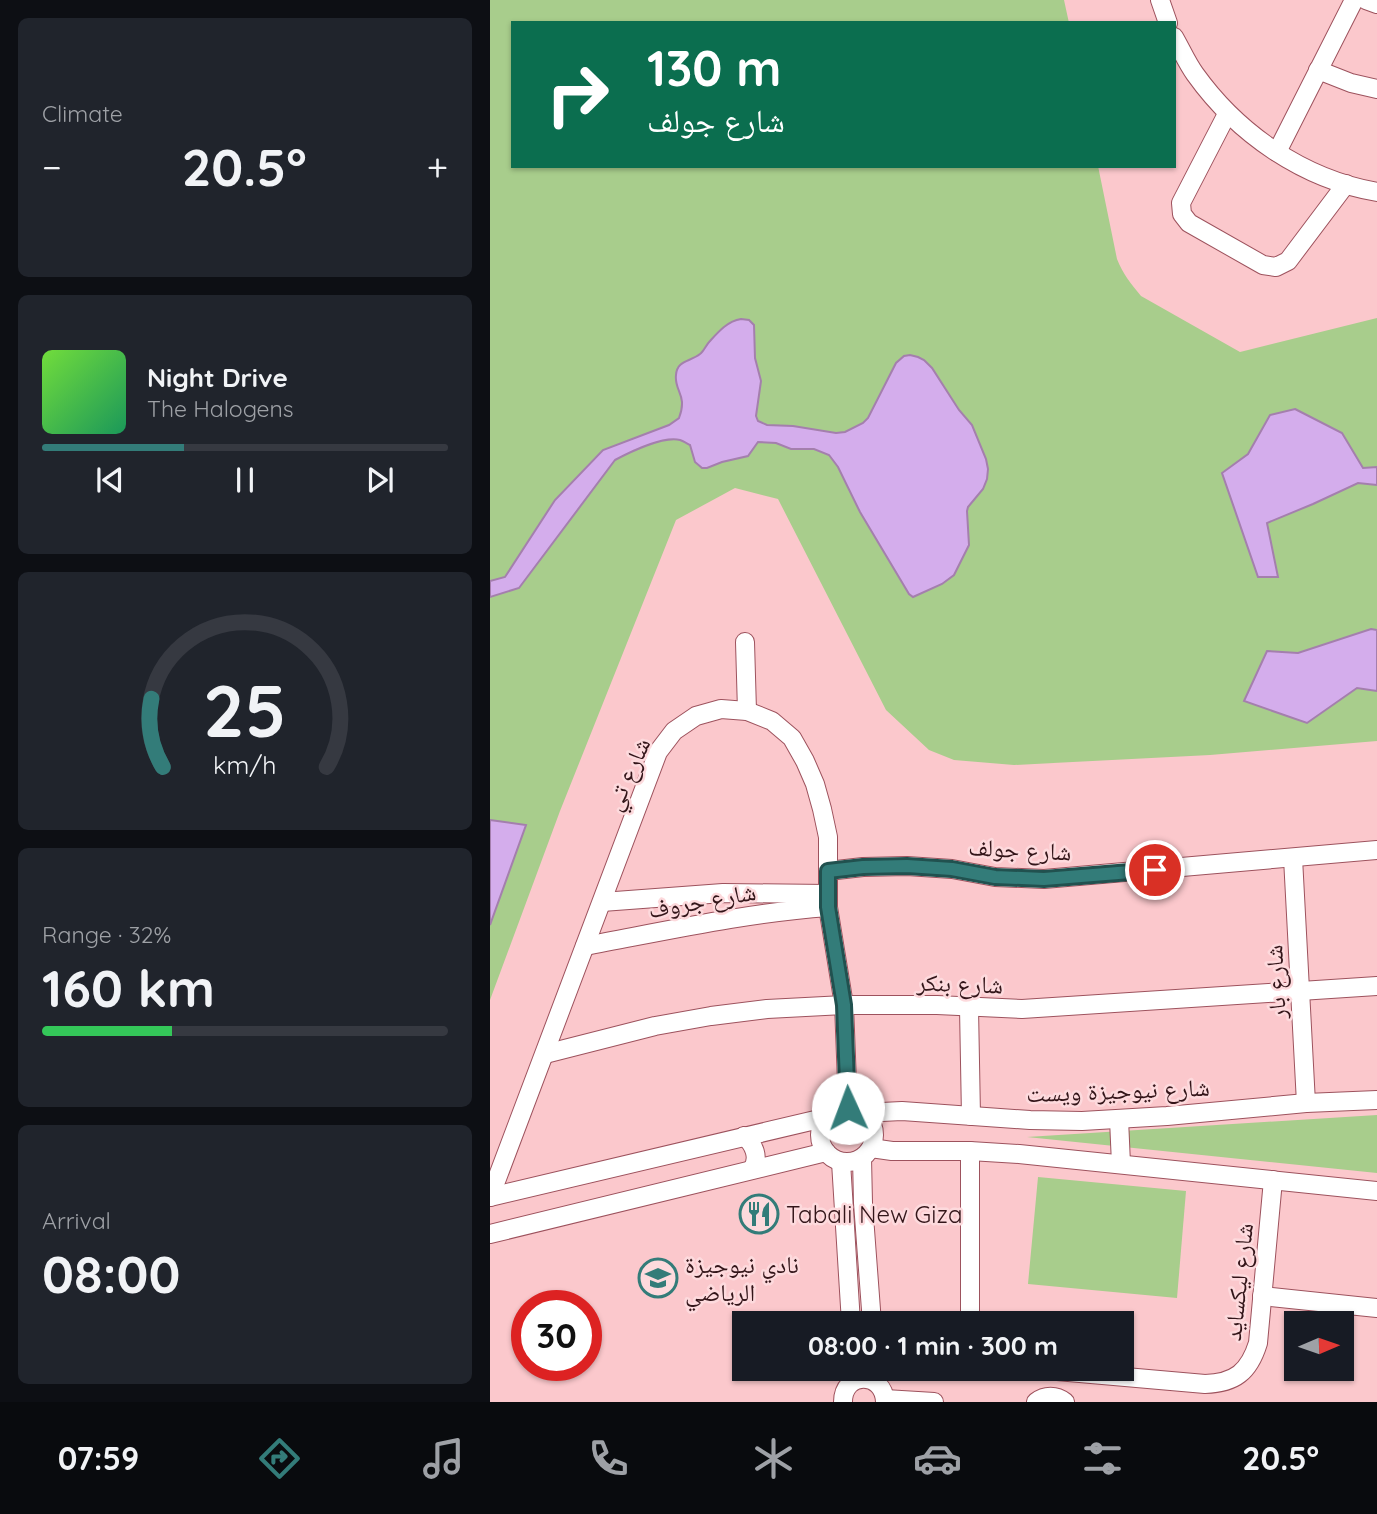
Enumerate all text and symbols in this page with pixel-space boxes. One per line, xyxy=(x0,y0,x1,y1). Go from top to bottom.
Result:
text: 130 m xyxy=(647,37,781,98)
icon: right xyxy=(532,49,623,140)
text: Climate xyxy=(42,99,123,128)
text: شارع جولف xyxy=(647,100,785,140)
text: 20.5° xyxy=(182,134,307,199)
text: − xyxy=(42,143,62,191)
text: + xyxy=(427,143,448,191)
text: Night Drive xyxy=(147,361,288,394)
text: The Halogens xyxy=(147,394,294,423)
icon: previous xyxy=(91,461,129,499)
icon: pause xyxy=(226,461,264,499)
icon: next xyxy=(361,461,399,499)
text: 25 xyxy=(203,664,287,755)
street label: شارع تي xyxy=(598,733,661,817)
text: km/h xyxy=(213,749,277,780)
street label: شارع جولف xyxy=(968,831,1072,868)
pin xyxy=(1125,840,1185,900)
icon: arrive xyxy=(1136,851,1174,889)
street label: شارع جروف xyxy=(646,876,758,925)
text: Range · 32% xyxy=(42,920,171,949)
street label: شارع بار xyxy=(1258,944,1293,1021)
text: 160 km xyxy=(42,955,215,1020)
street label: شارع بنكر xyxy=(915,966,1004,1000)
position arrow xyxy=(811,1071,885,1145)
street label: شارع نيوجيزة ويست xyxy=(1026,1072,1210,1109)
restaurant icon: Tabali New Giza xyxy=(738,1193,780,1235)
place label: Tabali New Giza xyxy=(786,1199,962,1229)
text: Arrival xyxy=(42,1206,111,1235)
street label: شارع ليكسايد xyxy=(1217,1221,1260,1343)
text: 08:00 xyxy=(42,1241,180,1306)
place label: نادي نيوجيزة الرياضي xyxy=(685,1249,799,1312)
school or university icon: نادي نيوجيزة الرياضي xyxy=(637,1257,679,1299)
speed limit sign: 30 xyxy=(511,1290,602,1381)
north arrow xyxy=(1284,1311,1354,1381)
map controls xyxy=(1284,1311,1354,1381)
text: 08:00 · 1 min · 300 m xyxy=(808,1329,1058,1362)
icon: directions xyxy=(255,1434,304,1483)
icon: music xyxy=(419,1434,468,1483)
icon: phone xyxy=(584,1434,633,1483)
icon: climate xyxy=(749,1434,798,1483)
icon: car xyxy=(913,1434,962,1483)
icon: filters xyxy=(1078,1434,1127,1483)
text: 07:59 xyxy=(58,1438,139,1478)
text: 20.5° xyxy=(1242,1438,1319,1478)

